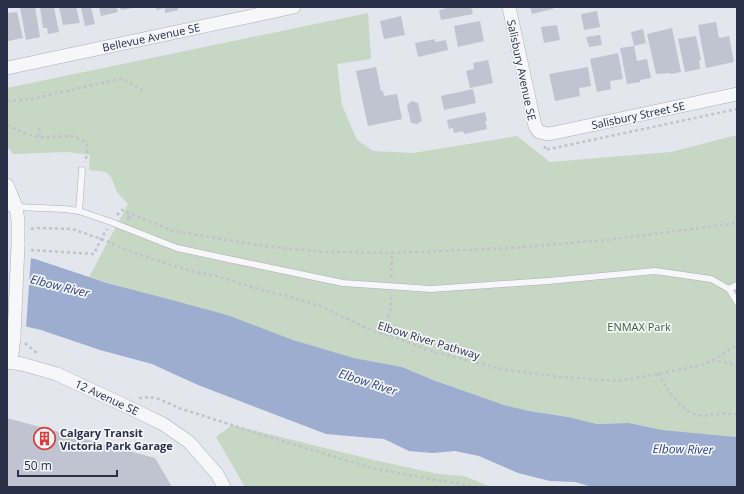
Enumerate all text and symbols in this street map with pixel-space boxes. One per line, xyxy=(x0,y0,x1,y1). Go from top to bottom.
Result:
street label: Salisbury Avenue SE xyxy=(504,18,540,122)
street label: Bellevue Avenue SE xyxy=(101,19,201,55)
street label: Salisbury Street SE xyxy=(590,98,686,132)
water label: Elbow River xyxy=(28,270,93,302)
street label: Elbow River Pathway xyxy=(376,317,482,363)
park label: ENMAX Park xyxy=(607,319,671,334)
water label: Elbow River xyxy=(336,365,401,400)
street label: 12 Avenue SE xyxy=(73,376,141,418)
building icon: Calgary Transit Victoria Park Garage xyxy=(31,425,57,451)
place label: Calgary Transit Victoria Park Garage xyxy=(60,425,173,453)
water label: Elbow River xyxy=(652,440,715,458)
scale bar xyxy=(18,452,117,478)
text: 50 m xyxy=(24,457,52,474)

